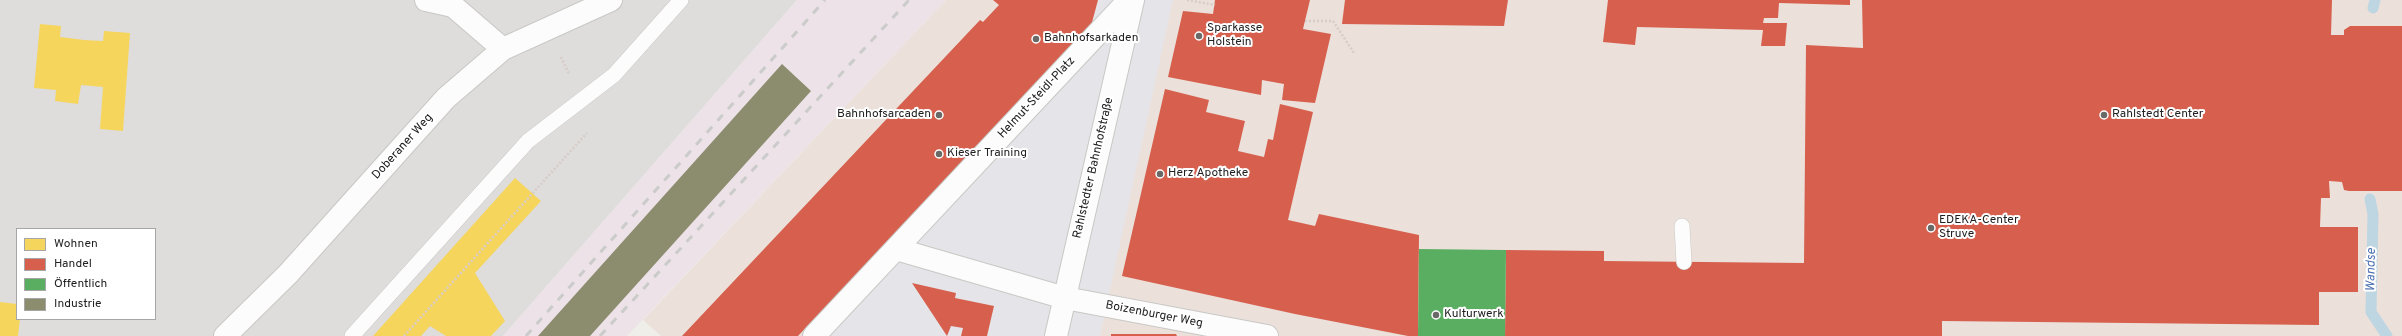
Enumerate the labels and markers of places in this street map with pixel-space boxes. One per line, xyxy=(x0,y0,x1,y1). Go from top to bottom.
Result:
place label: Sparkasse Holstein xyxy=(1207,22,1262,50)
marker: Sparkasse Holstein xyxy=(1194,31,1204,41)
place label: Bahnhofsarkaden xyxy=(1044,32,1138,46)
marker: Bahnhofsarkaden xyxy=(1031,34,1041,44)
place label: Bahnhofsarcaden xyxy=(837,108,931,122)
place label: Rahlstedt Center xyxy=(2112,108,2203,122)
marker: Bahnhofsarcaden xyxy=(934,110,944,120)
marker: Rahlstedt Center xyxy=(2099,110,2109,120)
place label: Kieser Training xyxy=(947,147,1027,161)
marker: Kieser Training xyxy=(934,149,944,159)
place label: Herz Apotheke xyxy=(1168,167,1248,181)
marker: Herz Apotheke xyxy=(1155,169,1165,179)
place label: EDEKA-Center Struve xyxy=(1939,214,2019,242)
marker: EDEKA-Center Struve xyxy=(1926,223,1936,233)
place label: Kulturwerk xyxy=(1444,308,1504,322)
marker: Kulturwerk xyxy=(1431,310,1441,320)

